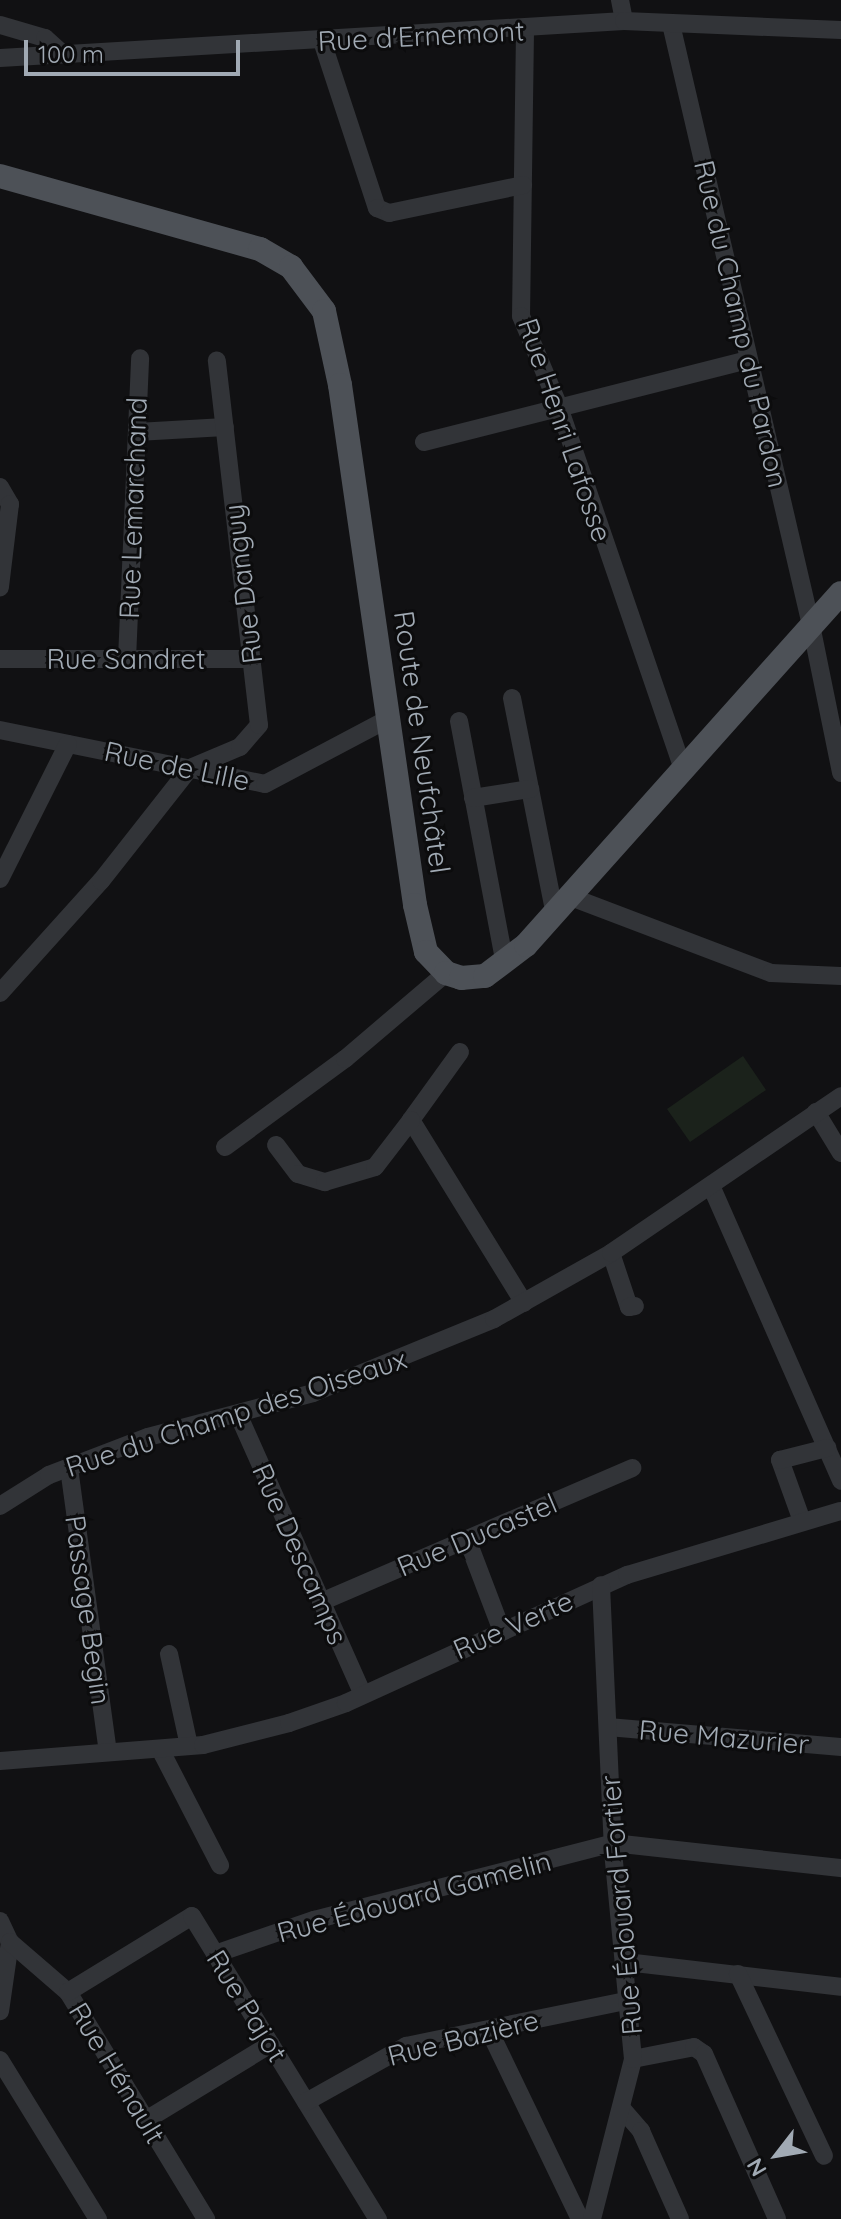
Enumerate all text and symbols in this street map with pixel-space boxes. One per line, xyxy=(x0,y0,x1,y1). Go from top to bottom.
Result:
street label: Rue d'Ernemont xyxy=(317,14,525,58)
scale bar xyxy=(28,24,244,74)
text: 100 m xyxy=(38,39,104,69)
street label: Rue du Champ du Pardon xyxy=(687,157,795,491)
street label: Rue Henri Lafosse xyxy=(511,314,619,546)
street label: Rue Lemarchand xyxy=(112,397,154,619)
street label: Rue Danguy xyxy=(217,502,269,666)
street label: Route de Neufchâtel xyxy=(387,609,457,875)
street label: Rue Sandret xyxy=(46,642,206,676)
street label: Rue de Lille xyxy=(101,734,253,798)
street label: Rue du Champ des Oiseaux xyxy=(61,1342,411,1484)
street label: Rue Descamps xyxy=(245,1458,355,1650)
street label: Rue Ducastel xyxy=(392,1486,562,1584)
street label: Passage Begin xyxy=(58,1513,118,1707)
street label: Rue Verte xyxy=(448,1584,578,1666)
street label: Rue Mazurier xyxy=(638,1713,810,1761)
street label: Rue Édouard Fortier xyxy=(593,1774,649,2036)
street label: Rue Édouard Gamelin xyxy=(273,1844,555,1950)
street label: Rue Pajot xyxy=(200,1944,294,2068)
street label: Rue Hénault xyxy=(62,1996,172,2150)
street label: Rue Bazière xyxy=(384,2003,542,2073)
north arrow xyxy=(737,2115,817,2195)
text: N xyxy=(740,2153,773,2182)

